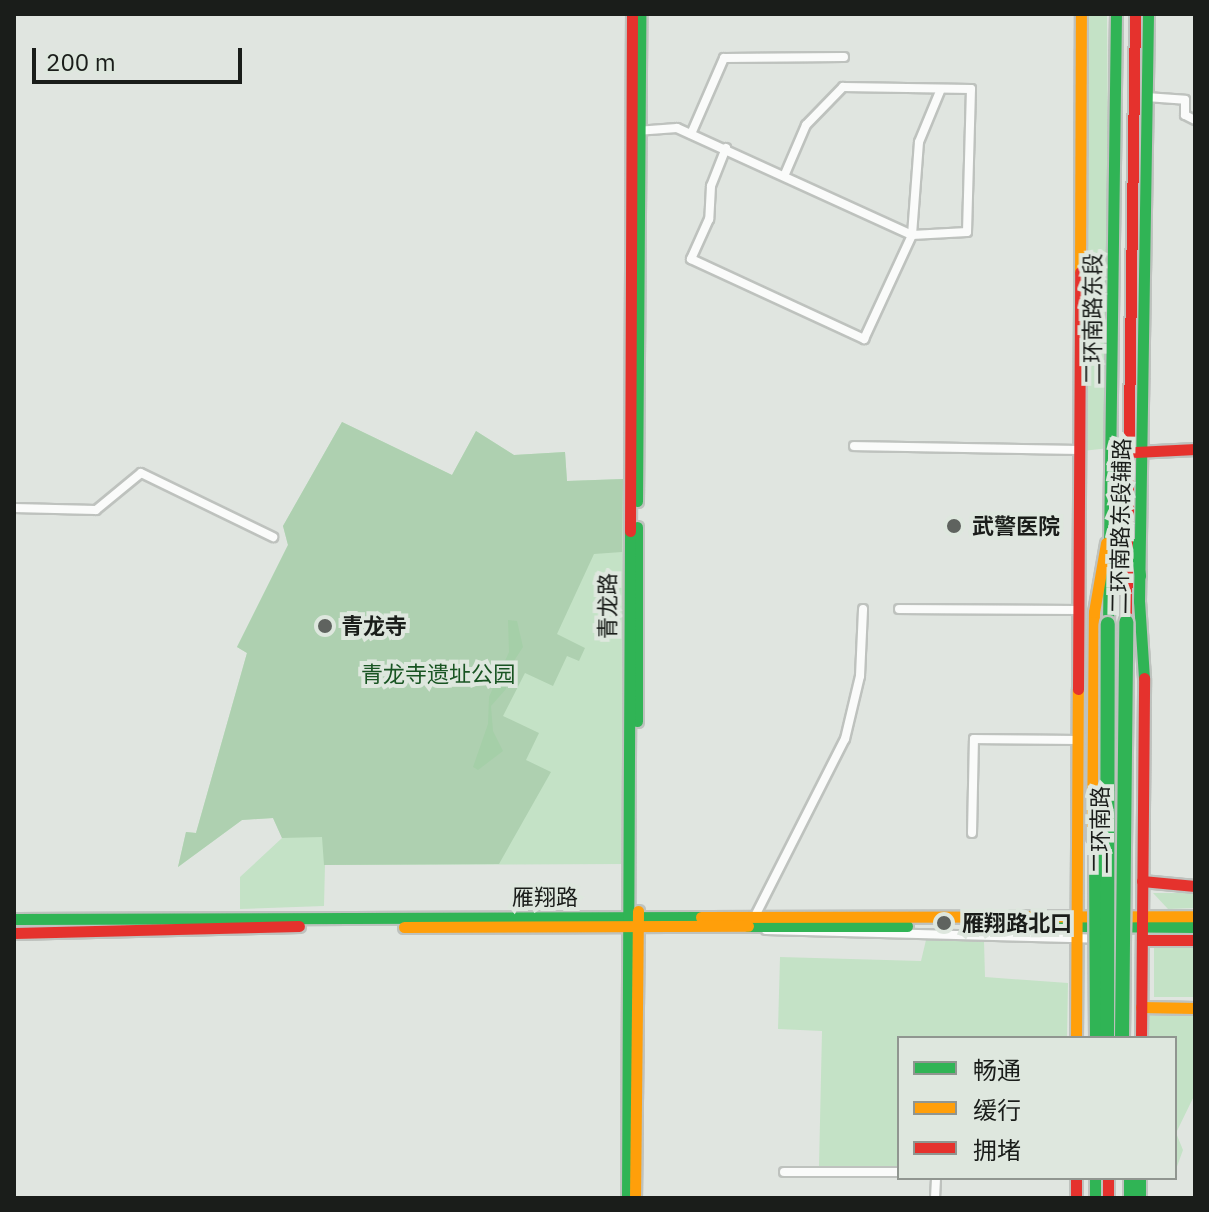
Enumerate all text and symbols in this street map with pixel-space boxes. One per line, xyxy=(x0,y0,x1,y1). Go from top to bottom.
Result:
scale bar xyxy=(36,32,246,82)
text: 200 m xyxy=(46,46,116,78)
street label: 二环南路东段 xyxy=(1079,253,1105,385)
street label: 二环南路东段辅路 xyxy=(1105,438,1135,614)
place label: 武警医院 xyxy=(972,513,1060,539)
marker: 武警医院 xyxy=(943,515,965,537)
street label: 青龙路 xyxy=(594,573,620,639)
place label: 青龙寺 xyxy=(341,613,407,639)
marker: 青龙寺 xyxy=(316,617,334,635)
park label: 青龙寺遗址公园 xyxy=(361,661,515,687)
street label: 二环南路 xyxy=(1087,786,1113,874)
street label: 雁翔路 xyxy=(512,884,578,910)
place label: 雁翔路北口 xyxy=(962,910,1072,936)
marker: 雁翔路北口 xyxy=(933,912,955,934)
legend xyxy=(897,1036,1177,1180)
text: 畅通 xyxy=(973,1054,1021,1086)
text: 缓行 xyxy=(973,1094,1021,1126)
text: 拥堵 xyxy=(973,1134,1021,1166)

